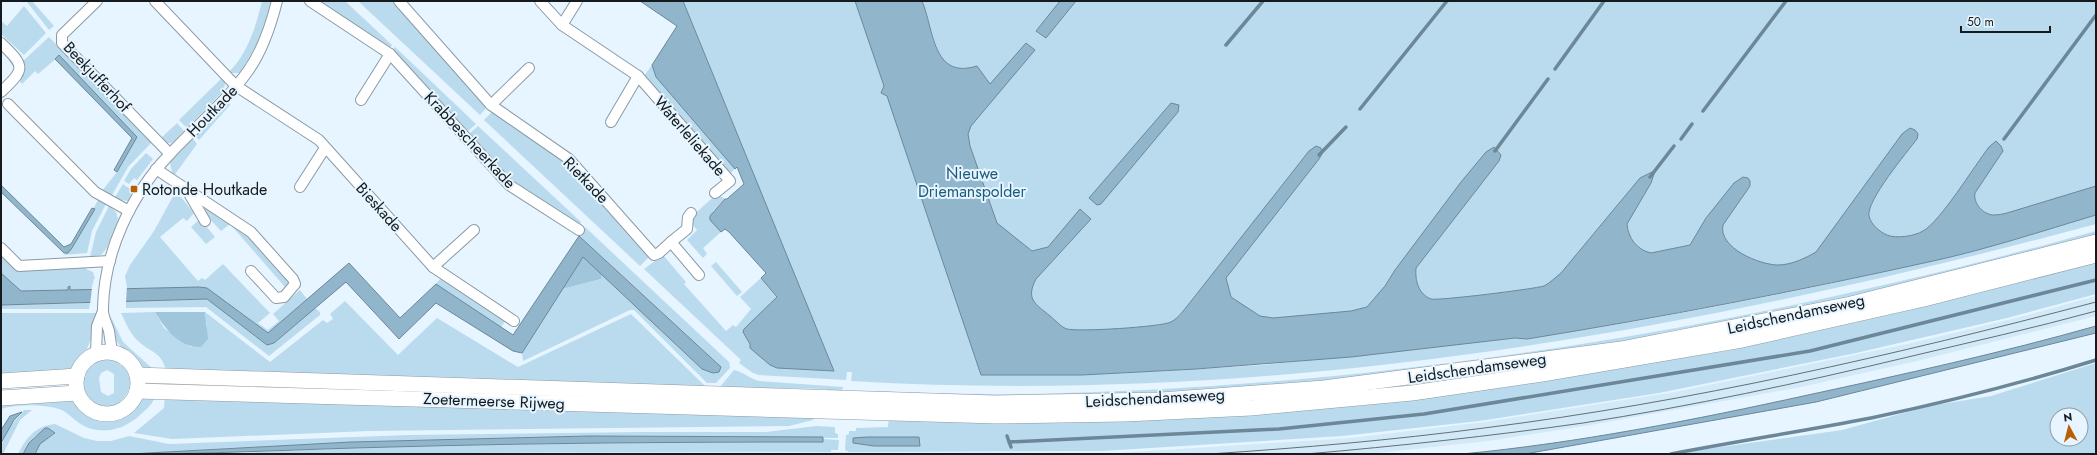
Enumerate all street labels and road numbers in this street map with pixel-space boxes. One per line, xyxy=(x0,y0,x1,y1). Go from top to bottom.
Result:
street label: Beekjufferhof xyxy=(58,36,136,118)
street label: Houtkade xyxy=(181,80,243,142)
street label: Krabbescheerkade xyxy=(419,86,521,194)
street label: Waterleliekade xyxy=(649,91,731,181)
street label: Rietkade xyxy=(558,151,614,209)
street label: Bieskade xyxy=(350,177,408,237)
street label: Leidschendamseweg xyxy=(1725,288,1867,340)
street label: Leidschendamseweg xyxy=(1406,347,1548,389)
street label: Leidschendamseweg xyxy=(1085,383,1225,413)
street label: Zoetermeerse Rijweg xyxy=(423,387,565,415)

